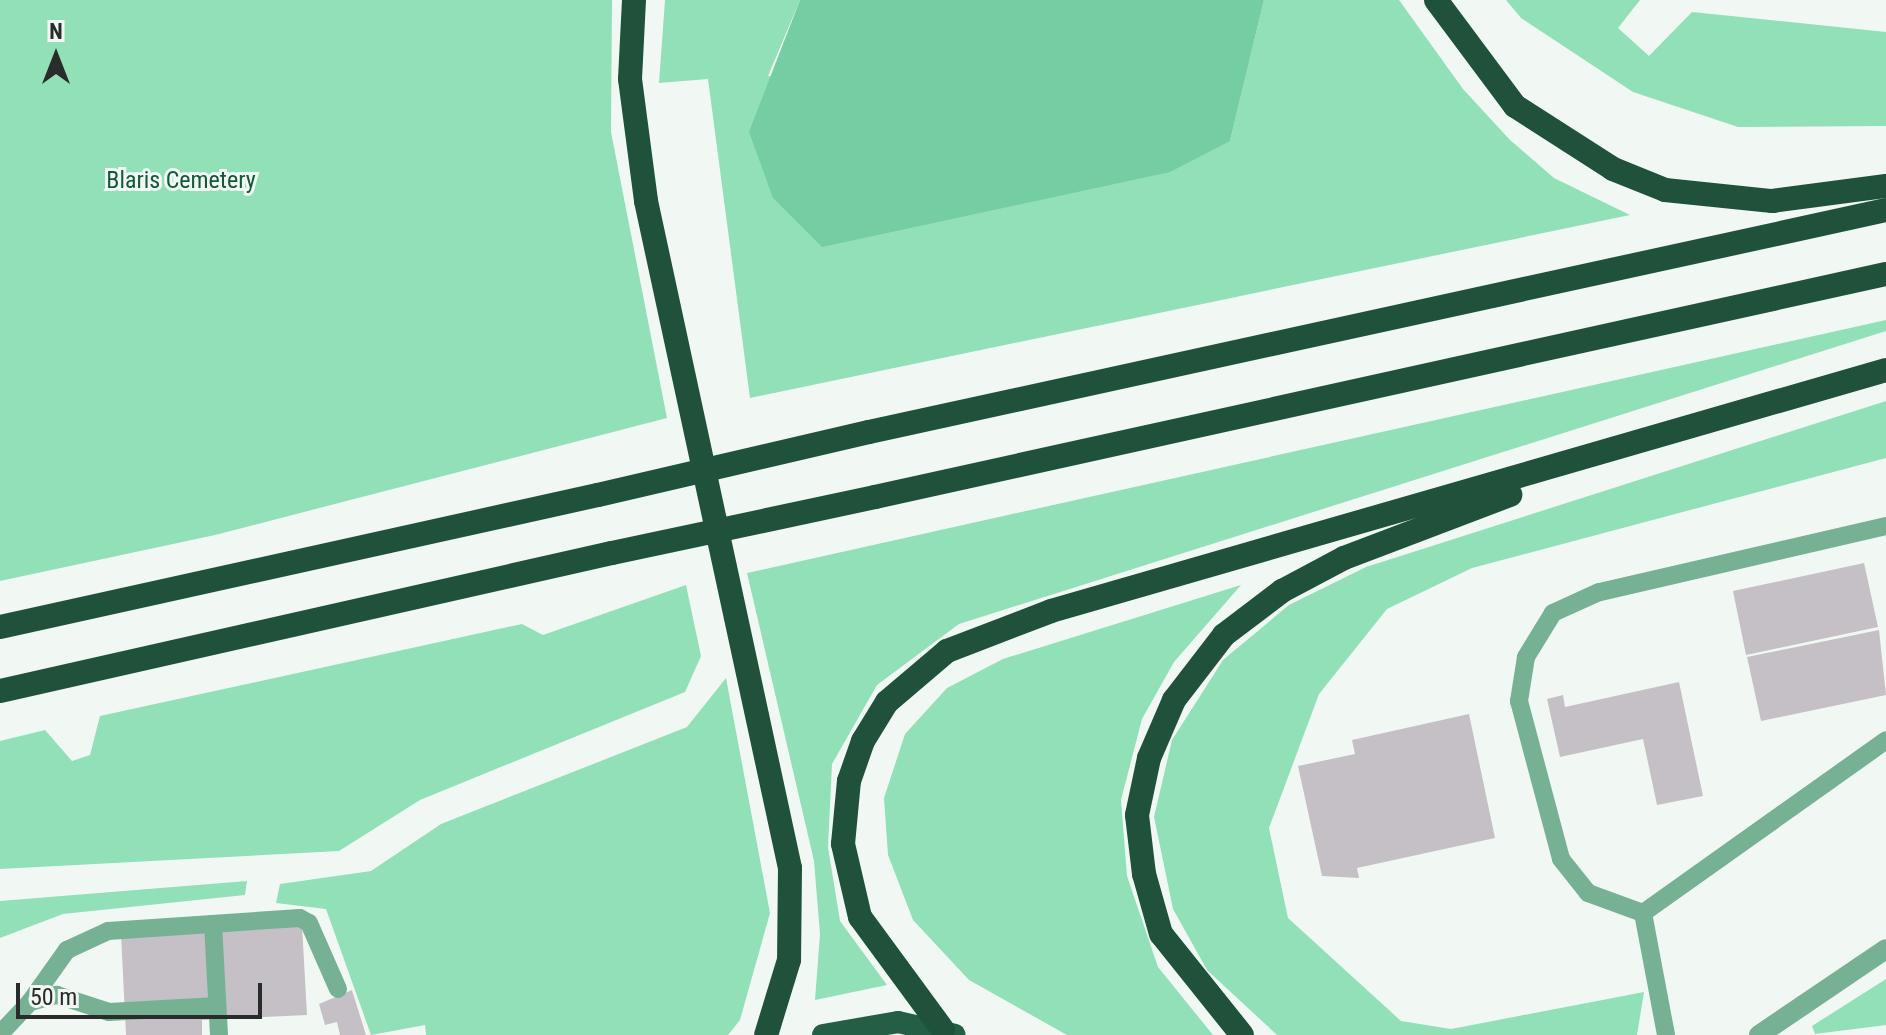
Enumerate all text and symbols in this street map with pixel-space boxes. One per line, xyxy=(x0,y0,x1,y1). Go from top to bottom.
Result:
north arrow xyxy=(16,16,96,96)
text: N xyxy=(49,19,63,44)
park label: Blaris Cemetery xyxy=(106,167,256,195)
scale bar xyxy=(20,967,266,1017)
text: 50 m xyxy=(30,983,77,1011)

